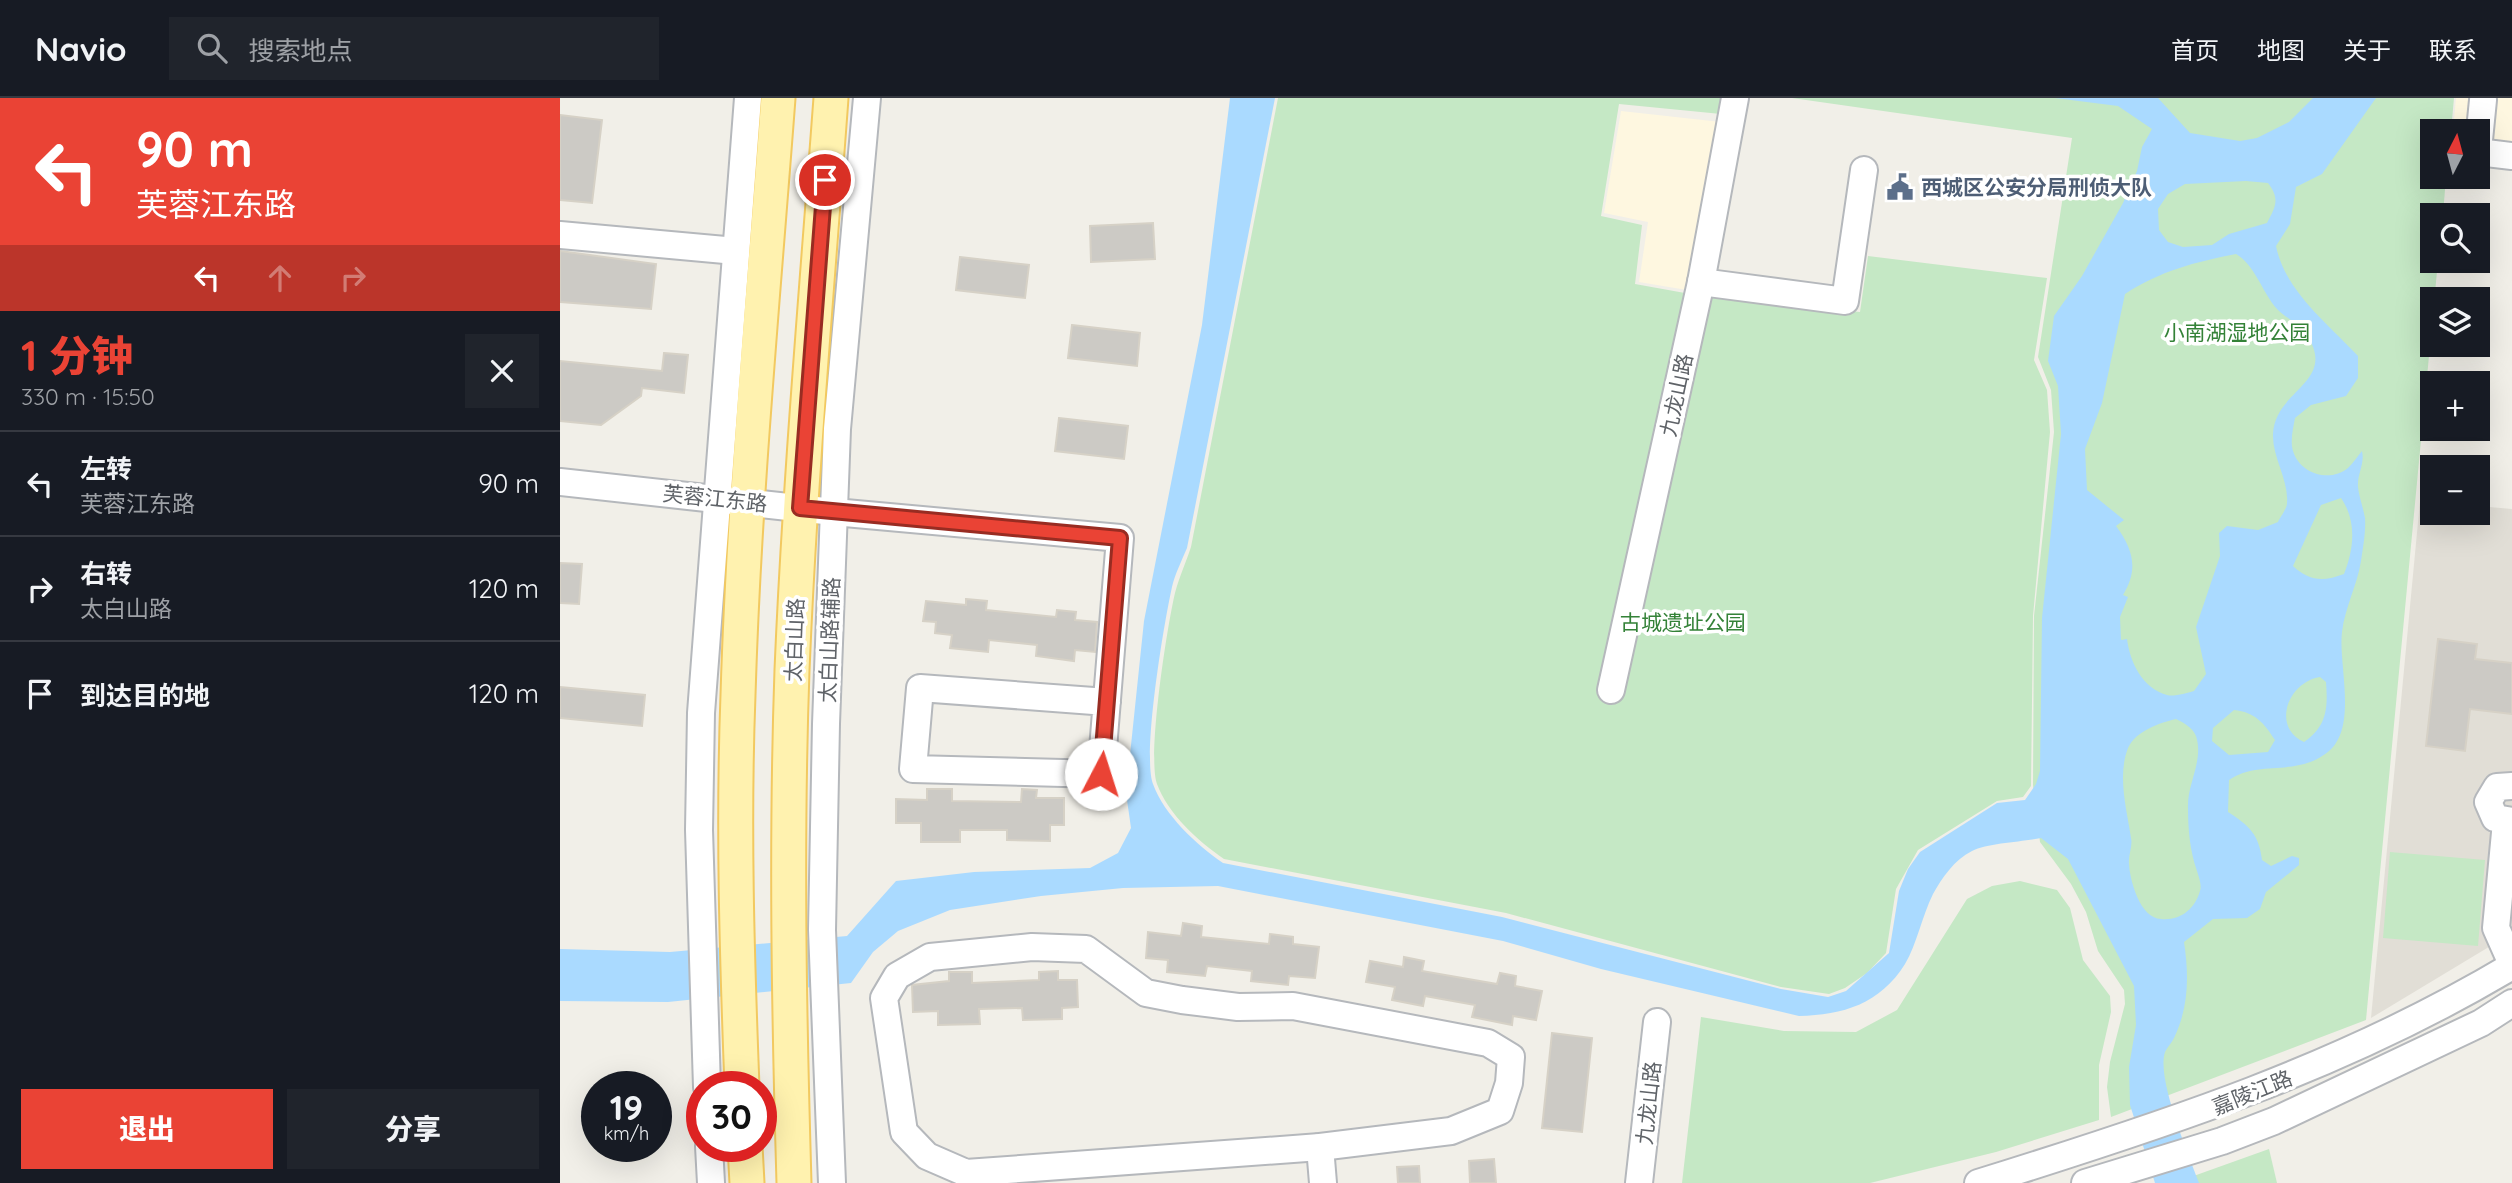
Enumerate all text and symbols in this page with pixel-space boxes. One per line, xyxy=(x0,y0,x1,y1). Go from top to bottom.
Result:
search box xyxy=(169,17,659,80)
text: Navio xyxy=(35,28,127,69)
icon: search xyxy=(193,29,231,67)
text: 搜索地点 xyxy=(249,34,353,67)
text: 首页 xyxy=(2171,35,2219,65)
text: 地图 xyxy=(2257,35,2305,65)
text: 关于 xyxy=(2343,35,2391,65)
text: 联系 xyxy=(2429,35,2477,65)
text: 90 m xyxy=(136,118,253,179)
north arrow xyxy=(2420,119,2490,189)
map controls xyxy=(2420,119,2490,525)
icon: left xyxy=(21,126,112,217)
pin xyxy=(795,150,855,210)
icon: arrive xyxy=(806,161,844,199)
public building icon: 西城区公安分局刑侦大队 xyxy=(1885,172,1915,202)
place label: 西城区公安分局刑侦大队 xyxy=(1921,174,2152,200)
text: 芙蓉江东路 xyxy=(136,184,296,224)
button: search xyxy=(2420,203,2490,273)
icon: left xyxy=(188,259,226,297)
icon: ahead xyxy=(261,259,299,297)
icon: right xyxy=(334,259,372,297)
button: layers xyxy=(2420,287,2490,357)
park label: 小南湖湿地公园 xyxy=(2164,319,2311,345)
text: 1 分钟 xyxy=(21,329,133,382)
button: close xyxy=(465,334,539,408)
street label: 九龙山路 xyxy=(1655,351,1697,439)
button: + xyxy=(2420,371,2490,441)
text: 330 m · 15:50 xyxy=(21,382,155,411)
text: 左转 xyxy=(80,452,132,485)
button: − xyxy=(2420,455,2490,525)
icon: left xyxy=(21,465,59,503)
text: 90 m xyxy=(478,467,539,500)
street label: 芙蓉江东路 xyxy=(661,480,769,516)
text: 芙蓉江东路 xyxy=(80,489,195,518)
text: 右转 xyxy=(80,557,132,590)
icon: right xyxy=(21,570,59,608)
text: 120 m xyxy=(469,572,539,605)
street label: 太白山路辅路 xyxy=(814,577,844,703)
text: 太白山路 xyxy=(80,594,172,623)
street label: 太白山路 xyxy=(780,598,808,682)
park label: 古城遗址公园 xyxy=(1620,609,1746,635)
icon: arrive xyxy=(21,675,59,713)
text: 120 m xyxy=(469,677,539,710)
text: 到达目的地 xyxy=(80,679,210,712)
position arrow xyxy=(1064,737,1138,811)
street label: 九龙山路 xyxy=(1631,1060,1665,1146)
street label: 嘉陵江路 xyxy=(2208,1064,2296,1120)
speed limit sign: 30 xyxy=(686,1071,777,1162)
text: 19 xyxy=(610,1085,643,1129)
button: 退出 xyxy=(21,1089,273,1169)
button: 分享 xyxy=(287,1089,539,1169)
text: km/h xyxy=(604,1122,649,1145)

